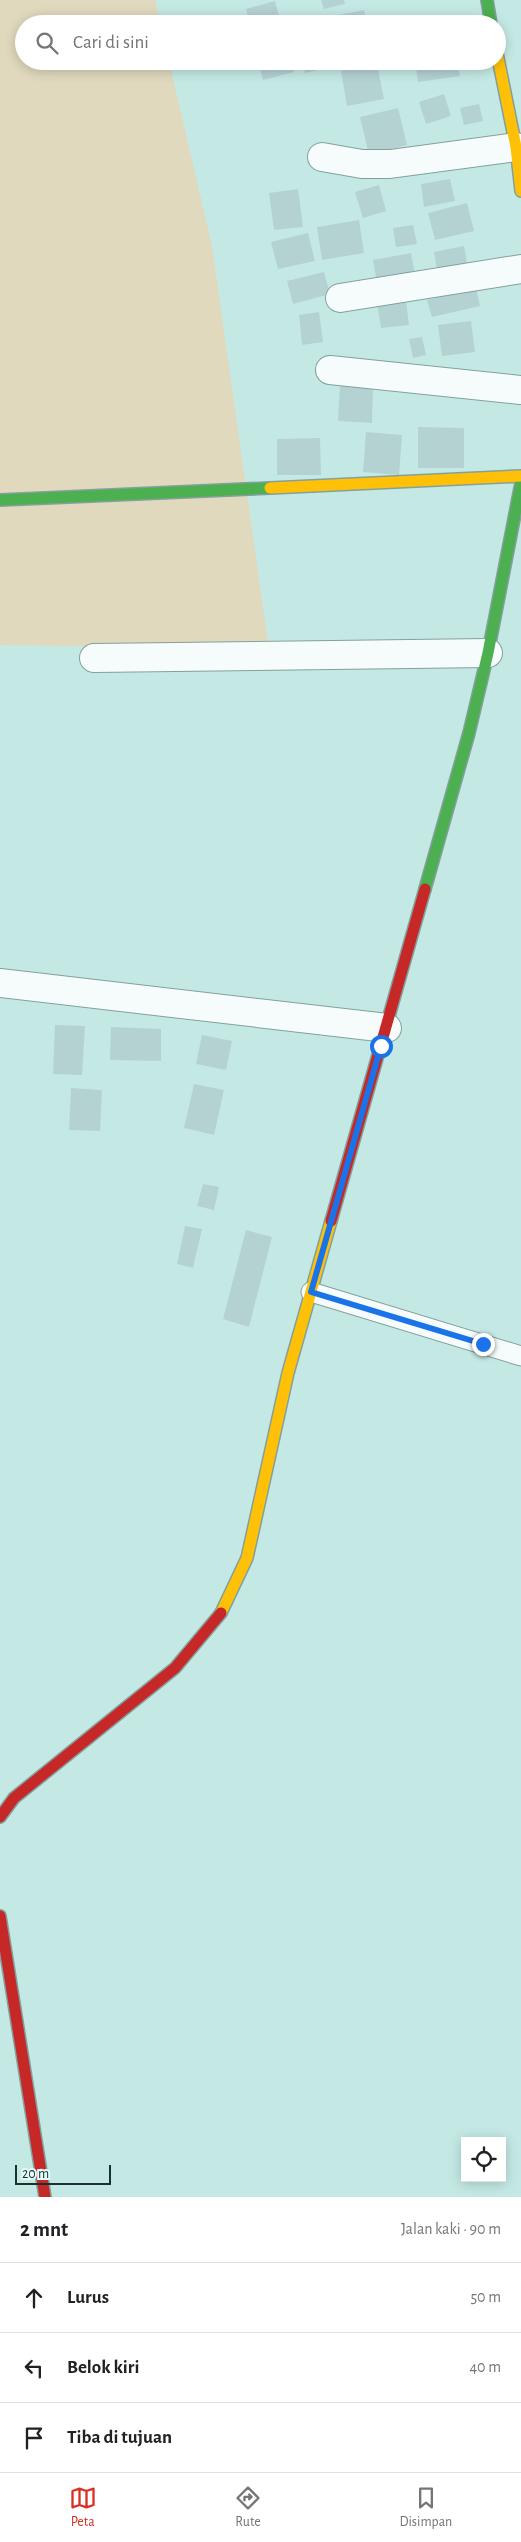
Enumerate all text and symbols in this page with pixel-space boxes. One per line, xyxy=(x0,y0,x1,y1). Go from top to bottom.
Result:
search box xyxy=(15,15,506,70)
icon: search xyxy=(33,29,61,57)
text: Cari di sini xyxy=(73,33,149,52)
route start xyxy=(370,1035,393,1058)
route end xyxy=(472,1333,495,1356)
map controls xyxy=(461,2137,506,2182)
button: locate xyxy=(461,2137,506,2182)
scale bar xyxy=(15,2162,111,2185)
text: 20 m xyxy=(22,2167,49,2181)
text: 2 mnt xyxy=(20,2219,68,2240)
text: Jalan kaki · 90 m xyxy=(401,2221,501,2237)
icon: ahead xyxy=(20,2284,48,2312)
text: Lurus xyxy=(67,2288,109,2307)
text: 50 m xyxy=(470,2289,501,2305)
icon: left xyxy=(20,2354,48,2382)
text: Belok kiri xyxy=(67,2358,139,2377)
text: 40 m xyxy=(469,2359,501,2375)
icon: arrive xyxy=(20,2424,48,2452)
text: Tiba di tujuan xyxy=(67,2428,172,2447)
tab: Peta xyxy=(69,2484,97,2531)
tab: Rute xyxy=(234,2484,262,2531)
tab: Disimpan xyxy=(399,2484,452,2531)

